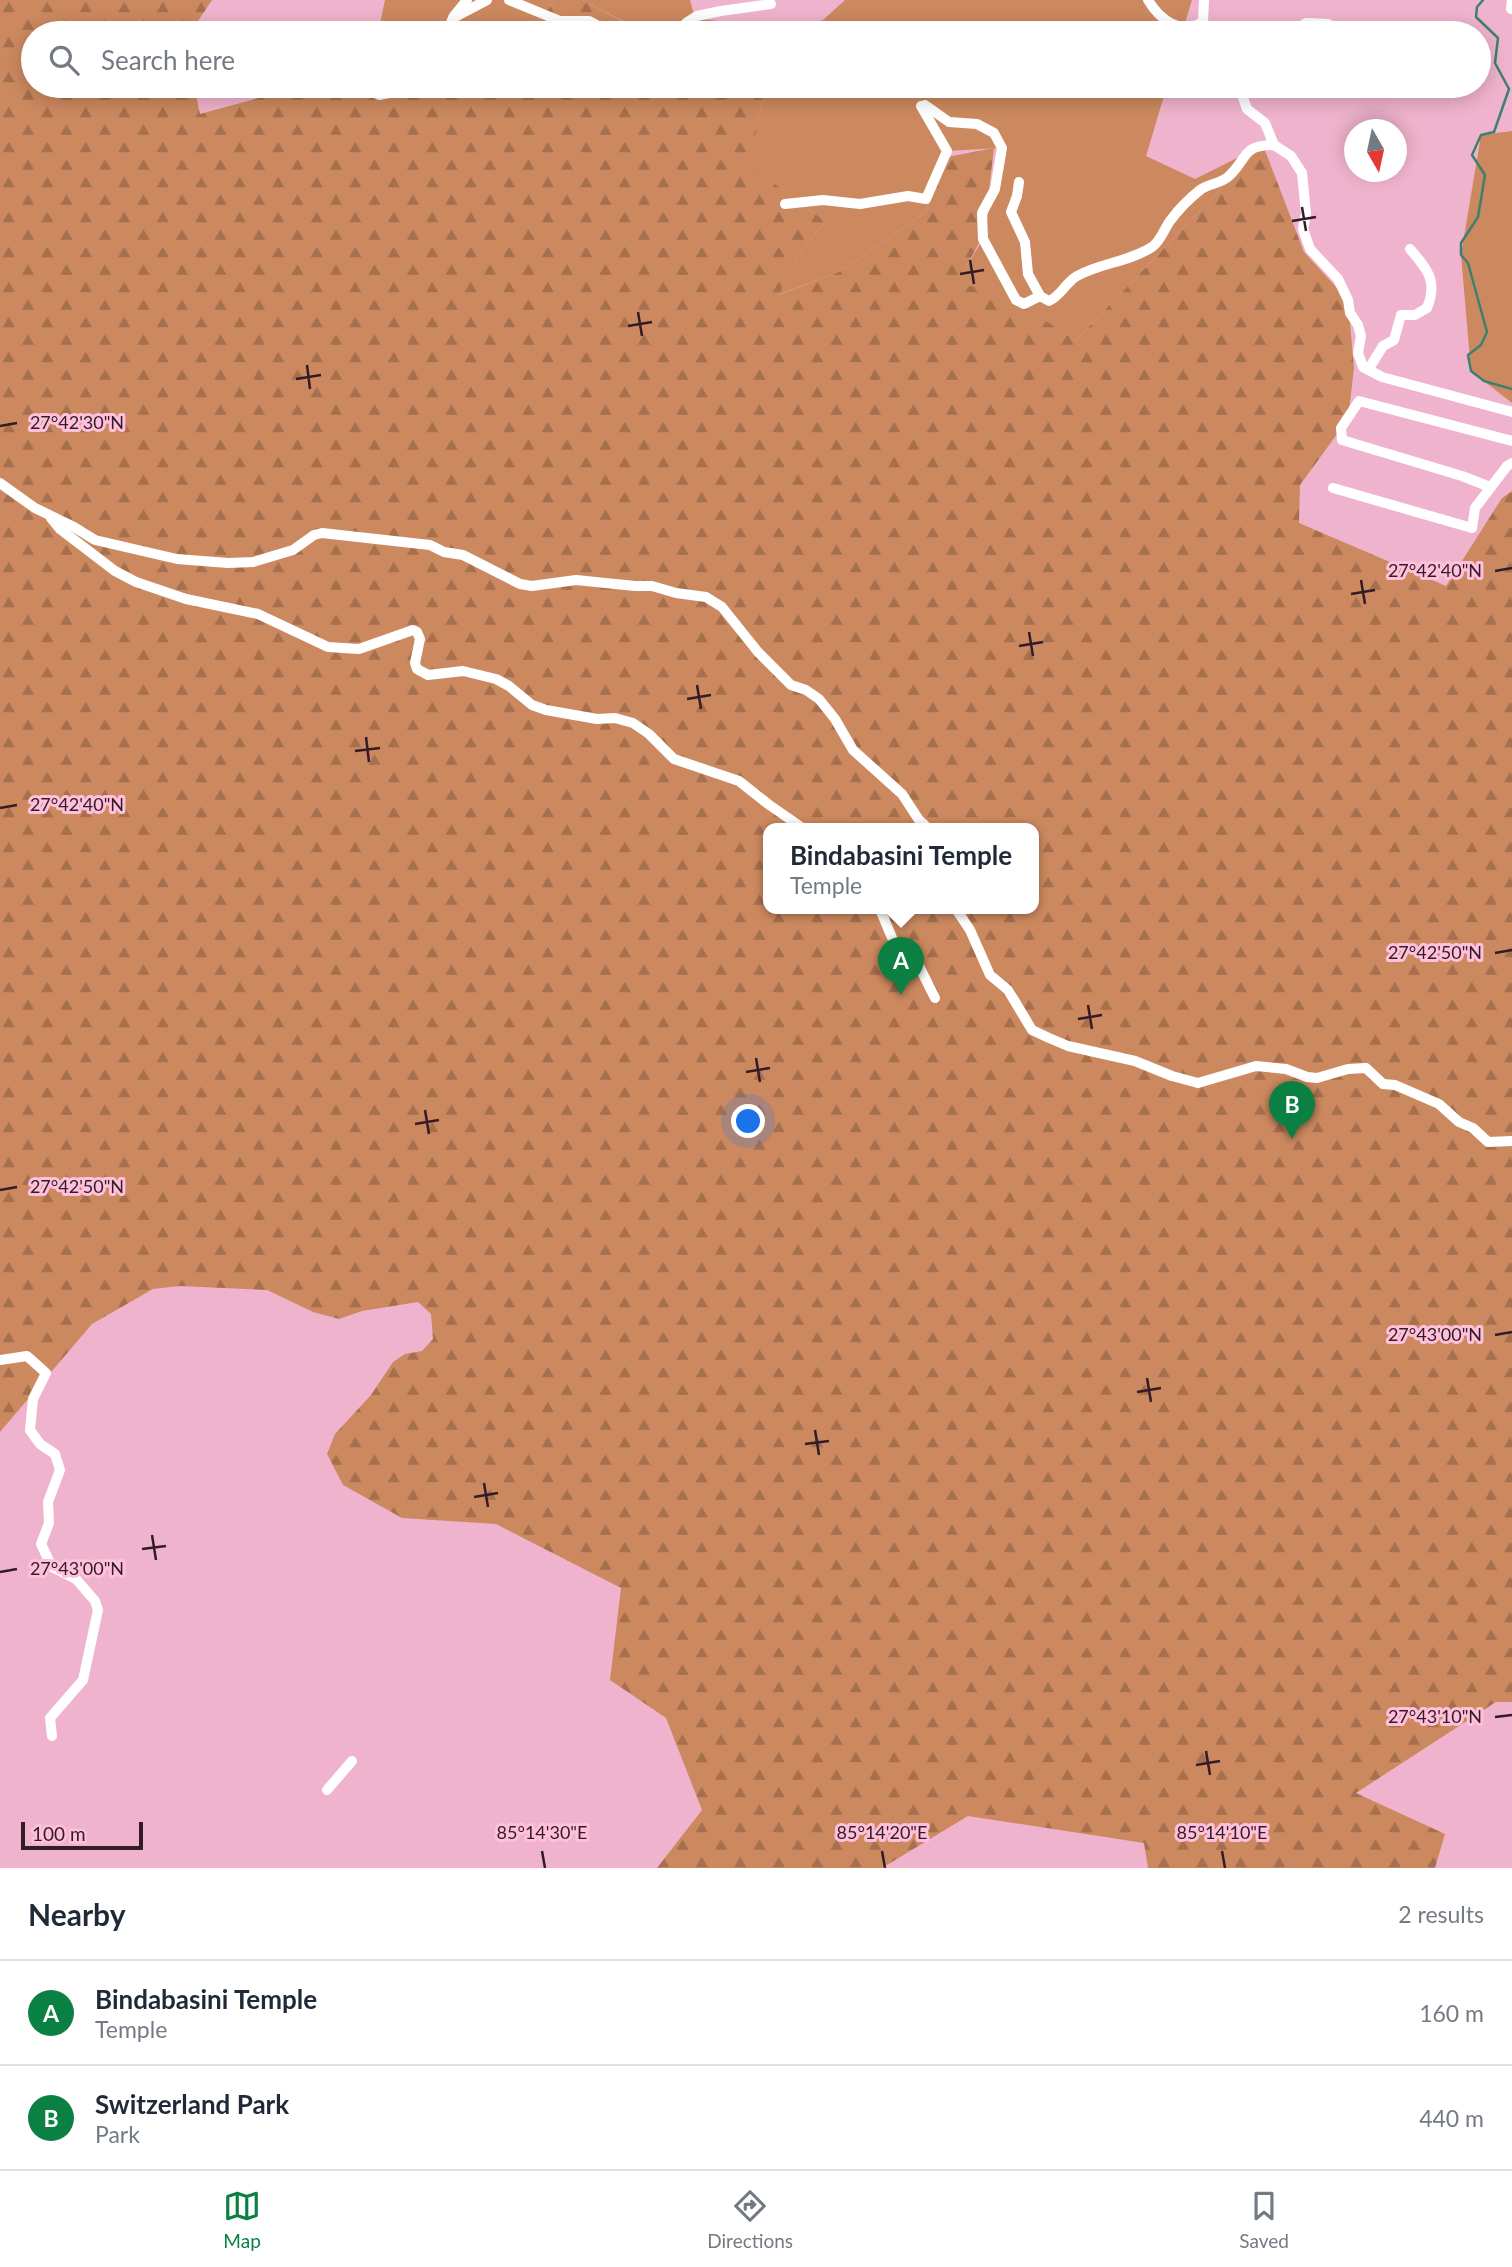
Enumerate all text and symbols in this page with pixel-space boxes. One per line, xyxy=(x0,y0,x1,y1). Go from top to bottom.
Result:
search box xyxy=(21,21,1491,98)
icon: search xyxy=(45,41,83,79)
text: Search here xyxy=(101,44,235,76)
north arrow xyxy=(1344,119,1407,182)
text: 27°42'30"N xyxy=(30,411,124,433)
text: 27°42'40"N xyxy=(1388,559,1482,581)
text: 27°42'40"N xyxy=(30,793,124,815)
popup xyxy=(763,823,1039,914)
text: Bindabasini Temple xyxy=(790,839,1012,871)
text: Temple xyxy=(790,871,862,899)
pin: A xyxy=(878,937,924,995)
text: 27°42'50"N xyxy=(1388,941,1482,963)
pin: B xyxy=(1269,1081,1315,1139)
your location xyxy=(731,1104,765,1138)
text: 27°42'50"N xyxy=(30,1175,124,1197)
text: 27°43'00"N xyxy=(1388,1323,1482,1345)
text: 27°43'00"N xyxy=(30,1557,124,1579)
text: 27°43'10"N xyxy=(1388,1705,1482,1727)
scale bar xyxy=(21,1819,144,1851)
text: 85°14'30"E xyxy=(497,1821,587,1843)
text: 85°14'20"E xyxy=(837,1821,927,1843)
text: 85°14'10"E xyxy=(1177,1821,1267,1843)
text: 100 m xyxy=(32,1822,86,1845)
text: Nearby xyxy=(28,1896,126,1932)
text: 2 results xyxy=(1398,1900,1484,1928)
text: Bindabasini Temple xyxy=(95,1983,317,2015)
text: A xyxy=(43,1999,59,2027)
text: 160 m xyxy=(1419,1999,1484,2027)
text: Temple xyxy=(95,2015,167,2043)
text: Switzerland Park xyxy=(95,2088,289,2120)
text: B xyxy=(43,2104,59,2132)
text: 440 m xyxy=(1419,2104,1484,2132)
text: Park xyxy=(95,2120,140,2148)
tab: Map xyxy=(223,2187,261,2252)
tab: Directions xyxy=(707,2187,793,2252)
tab: Saved xyxy=(1239,2187,1289,2252)

